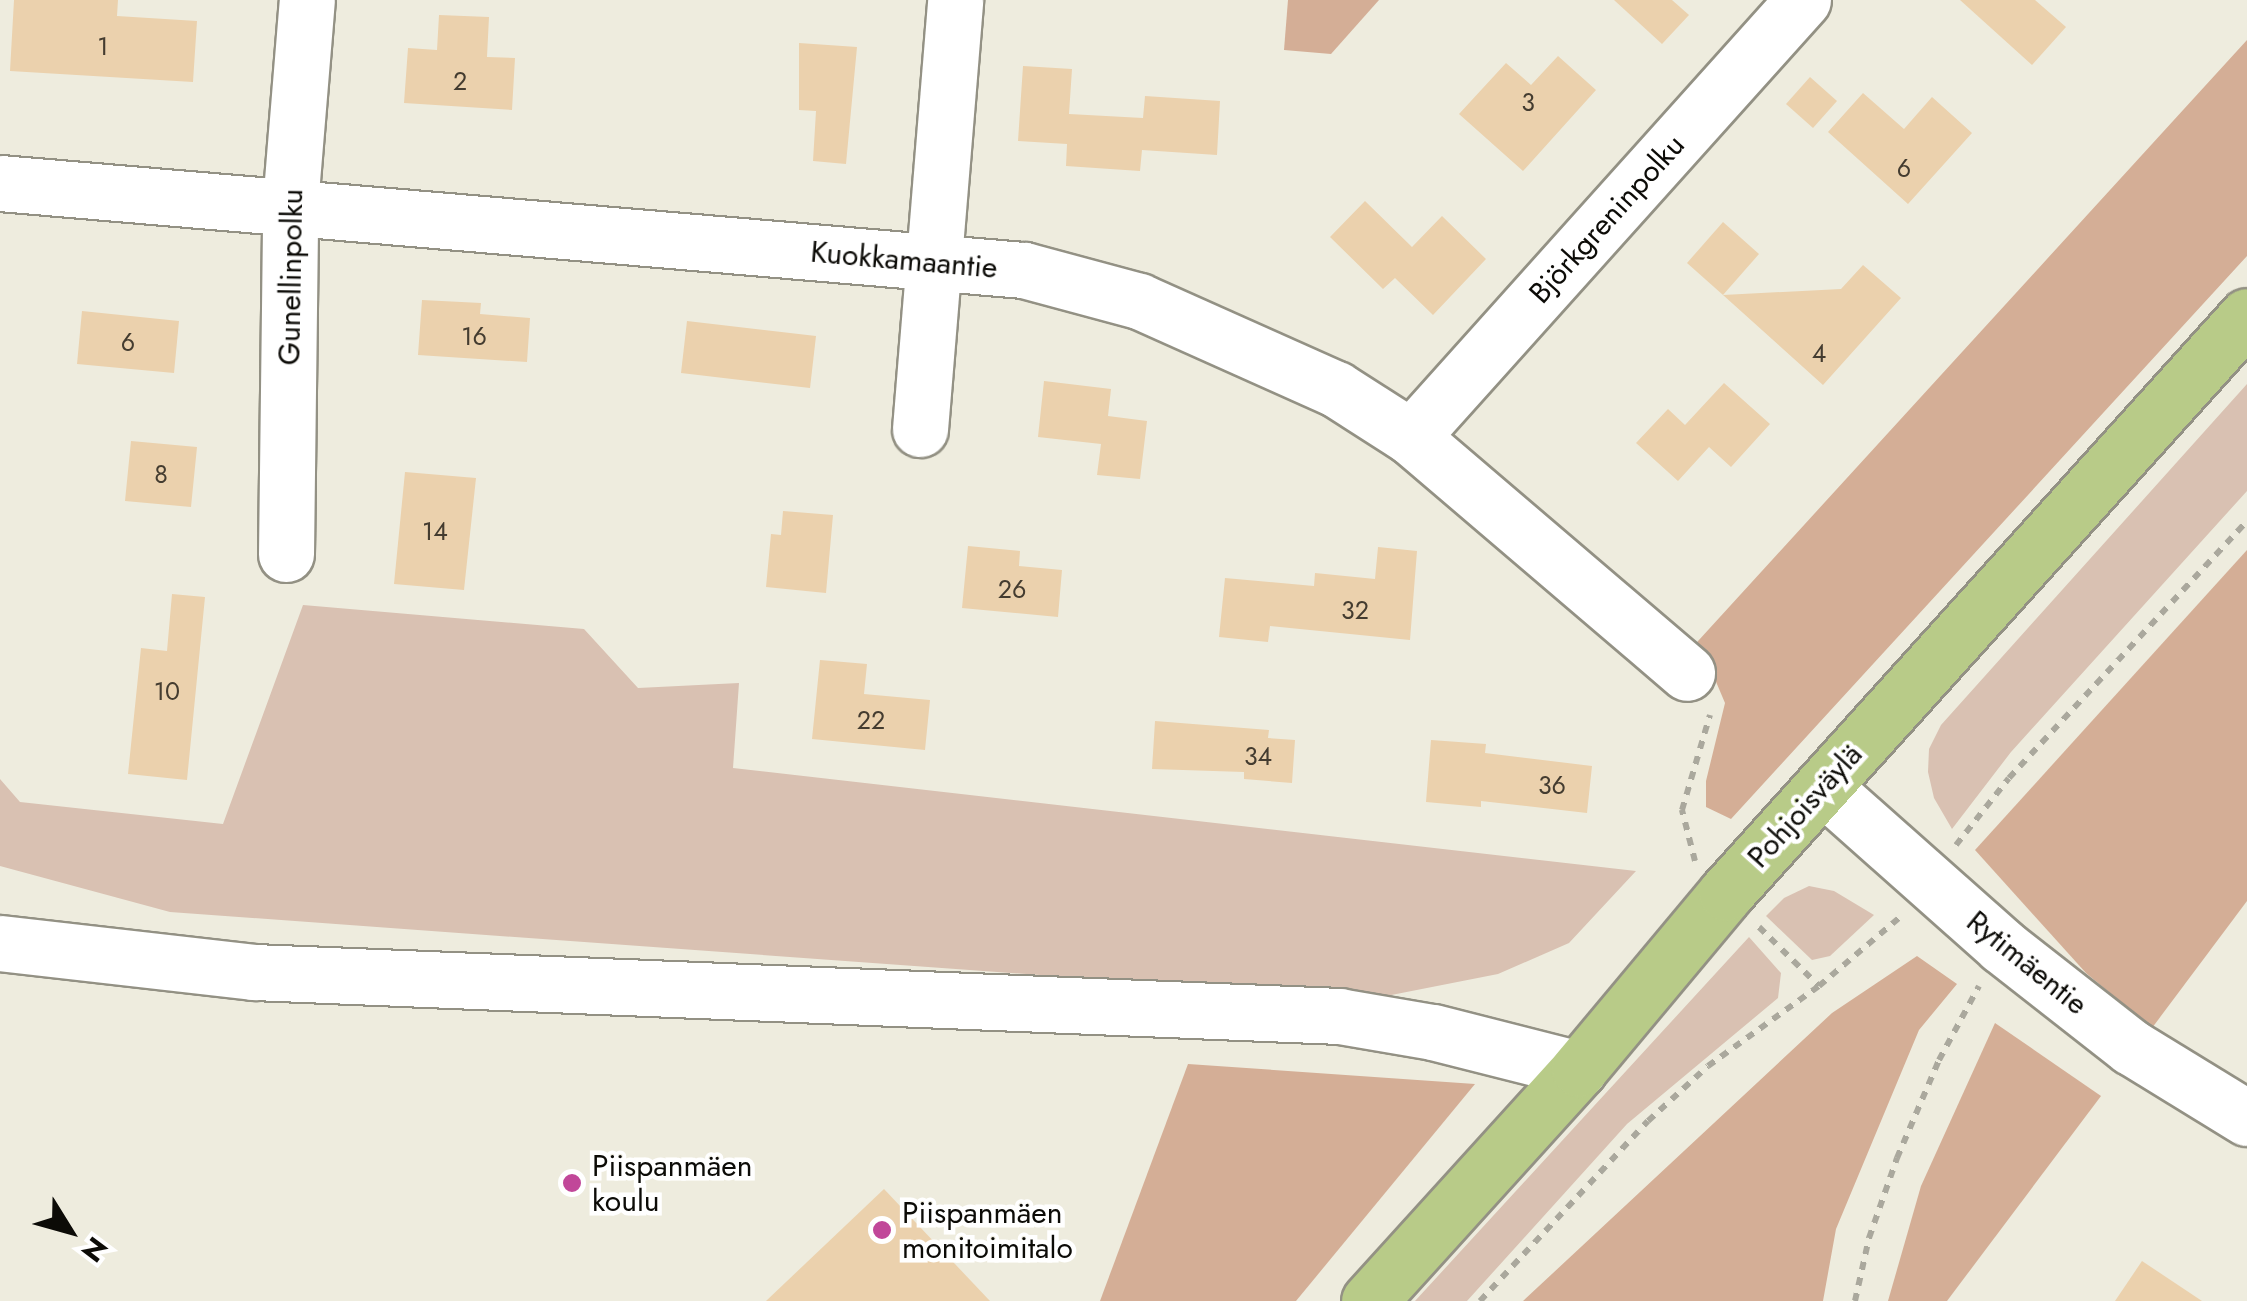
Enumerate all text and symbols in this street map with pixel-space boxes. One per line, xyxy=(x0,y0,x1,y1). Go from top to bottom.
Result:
house number: 1 xyxy=(97,31,109,61)
house number: 2 xyxy=(453,66,467,96)
house number: 3 xyxy=(1521,87,1535,117)
street label: Björkgreninpolku xyxy=(1522,127,1692,311)
house number: 6 xyxy=(1897,153,1911,183)
street label: Gunellinpolku xyxy=(271,188,311,366)
street label: Kuokkamaantie xyxy=(809,234,999,286)
house number: 16 xyxy=(461,321,487,351)
house number: 6 xyxy=(121,327,135,357)
house number: 4 xyxy=(1812,338,1826,368)
house number: 8 xyxy=(154,459,168,489)
house number: 14 xyxy=(422,516,448,546)
house number: 26 xyxy=(998,574,1026,604)
house number: 32 xyxy=(1341,595,1369,625)
house number: 10 xyxy=(154,676,180,706)
house number: 22 xyxy=(857,705,885,735)
street label: Pohjoisväylä xyxy=(1740,737,1870,875)
house number: 34 xyxy=(1244,741,1272,771)
house number: 36 xyxy=(1538,770,1566,800)
street label: Rytimäentie xyxy=(1959,904,2095,1022)
place label: Piispanmäen koulu xyxy=(592,1148,753,1218)
marker: Piispanmäen koulu xyxy=(561,1172,583,1194)
north arrow xyxy=(20,1181,120,1281)
place label: Piispanmäen monitoimitalo xyxy=(902,1195,1073,1266)
marker: Piispanmäen monitoimitalo xyxy=(871,1219,893,1241)
text: N xyxy=(71,1228,117,1271)

